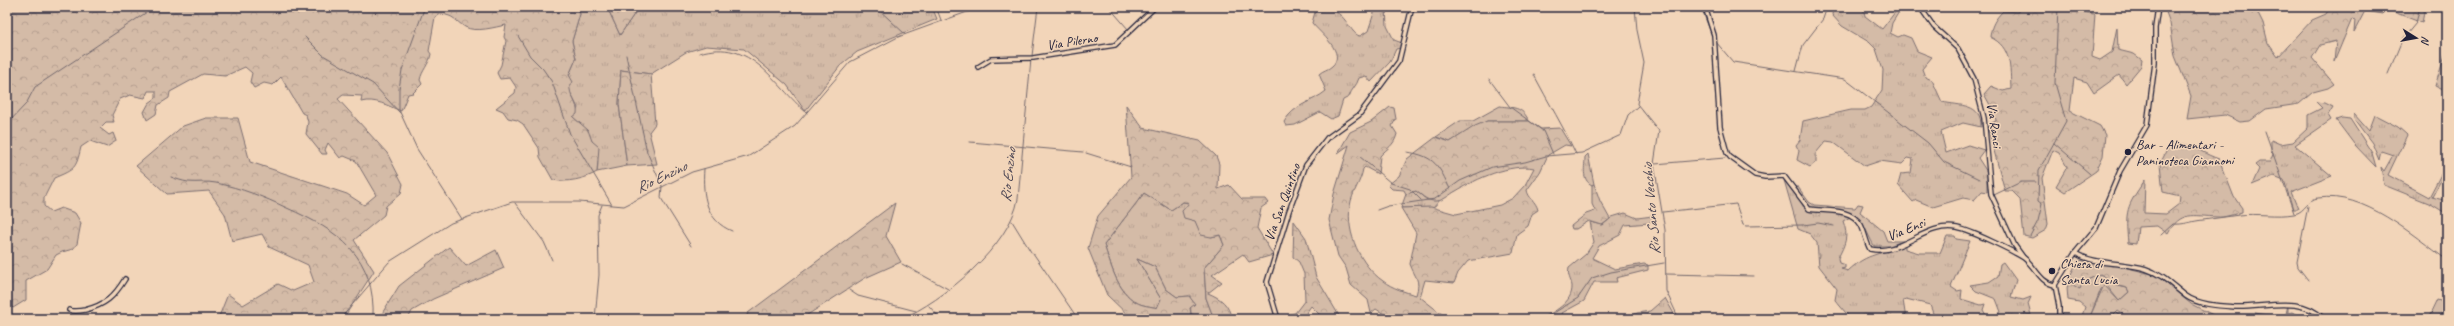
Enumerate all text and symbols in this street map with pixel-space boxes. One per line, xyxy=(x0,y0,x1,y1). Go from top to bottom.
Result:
north arrow xyxy=(2396,18,2436,58)
street label: Via Pilerno xyxy=(1046,29,1101,54)
text: N xyxy=(2418,35,2433,47)
street label: Via Ranci xyxy=(1983,102,2006,151)
place label: Bar - Alimentari - Paninoteca Giannoni xyxy=(2136,136,2236,169)
water label: Rio Enzino xyxy=(996,144,1021,203)
marker: Bar - Alimentari - Paninoteca Giannoni xyxy=(2123,147,2133,157)
water label: Rio Enzino xyxy=(633,156,692,198)
street label: Via San Quintino xyxy=(1261,160,1305,243)
water label: Rio Santo Vecchio xyxy=(1638,160,1665,256)
street label: Via Ensi xyxy=(1885,213,1930,245)
place label: Chiesa di Santa Lucia xyxy=(2060,255,2119,288)
marker: Chiesa di Santa Lucia xyxy=(2047,266,2057,276)

